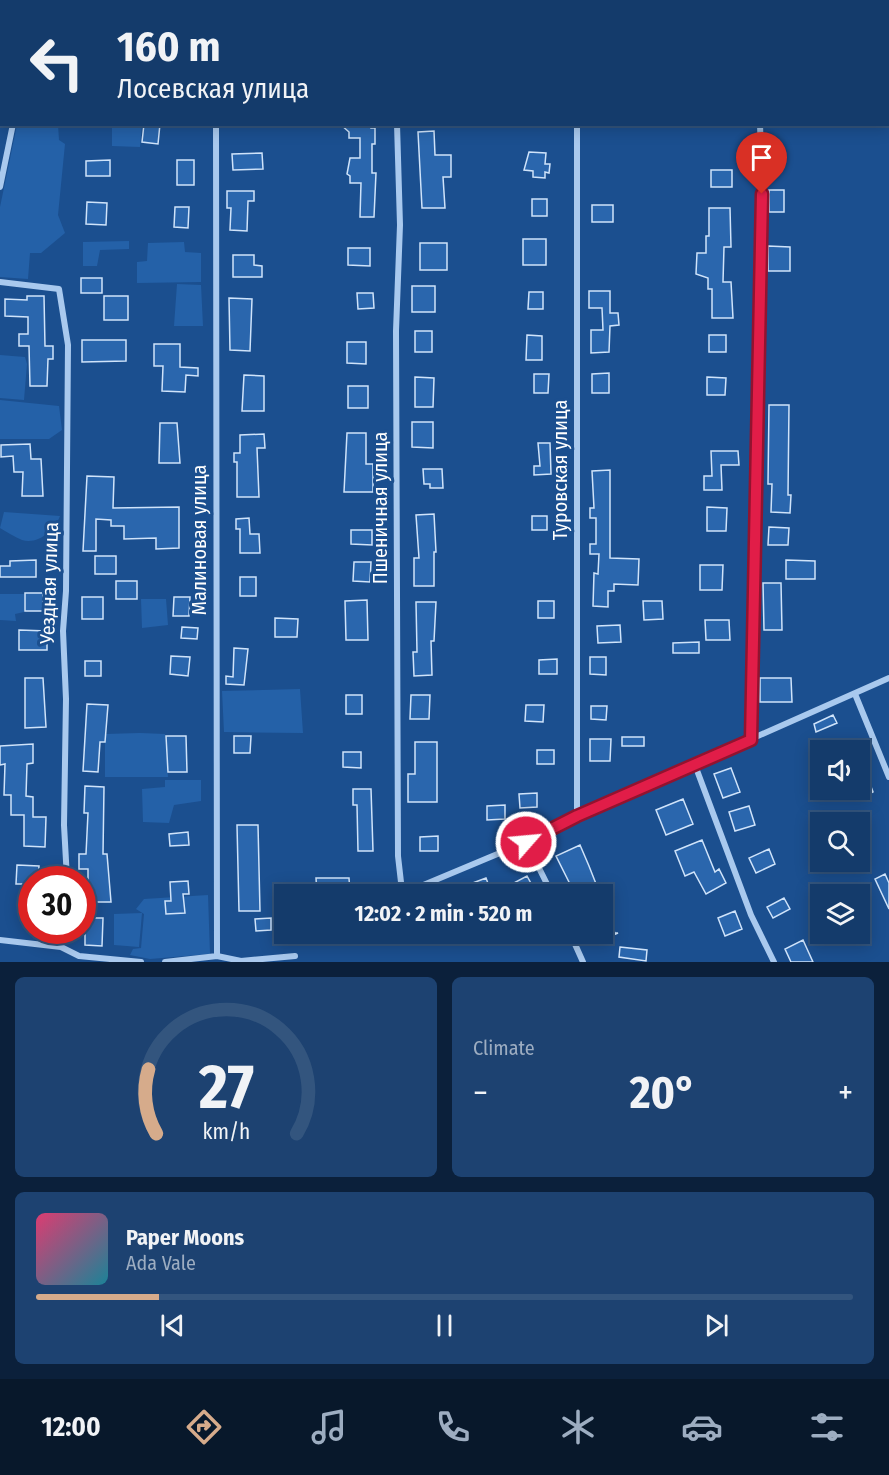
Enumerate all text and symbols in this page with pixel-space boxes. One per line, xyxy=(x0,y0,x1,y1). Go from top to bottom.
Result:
text: 160 m xyxy=(117,22,220,72)
icon: left xyxy=(18,24,96,102)
text: Лосевская улица xyxy=(117,73,309,105)
pin xyxy=(736,132,787,194)
icon: arrive xyxy=(745,141,778,174)
street label: Туровская улица xyxy=(548,400,572,540)
street label: Пшеничная улица xyxy=(368,432,392,584)
street label: Малиновая улица xyxy=(187,465,211,615)
street label: Уездная улица xyxy=(35,521,63,646)
map controls xyxy=(810,740,870,944)
button: sound xyxy=(810,740,870,800)
position arrow xyxy=(494,810,558,874)
button: search xyxy=(810,812,870,872)
speed limit sign: 30 xyxy=(18,866,96,944)
button: layers xyxy=(810,884,870,944)
text: 12:02 · 2 min · 520 m xyxy=(355,900,532,927)
text: Climate xyxy=(473,1036,535,1060)
text: 27 xyxy=(197,1050,254,1125)
text: 20° xyxy=(630,1066,696,1120)
text: − xyxy=(473,1073,488,1113)
text: + xyxy=(838,1073,853,1113)
text: km/h xyxy=(202,1119,250,1145)
text: Paper Moons xyxy=(126,1224,244,1251)
text: Ada Vale xyxy=(126,1251,196,1275)
icon: previous xyxy=(156,1309,189,1342)
icon: pause xyxy=(428,1309,461,1342)
icon: next xyxy=(700,1309,733,1342)
icon: directions xyxy=(183,1406,225,1448)
icon: music xyxy=(308,1406,350,1448)
icon: phone xyxy=(432,1406,474,1448)
icon: climate xyxy=(557,1406,599,1448)
icon: car xyxy=(681,1406,723,1448)
icon: filters xyxy=(806,1406,848,1448)
text: 12:00 xyxy=(41,1411,101,1443)

